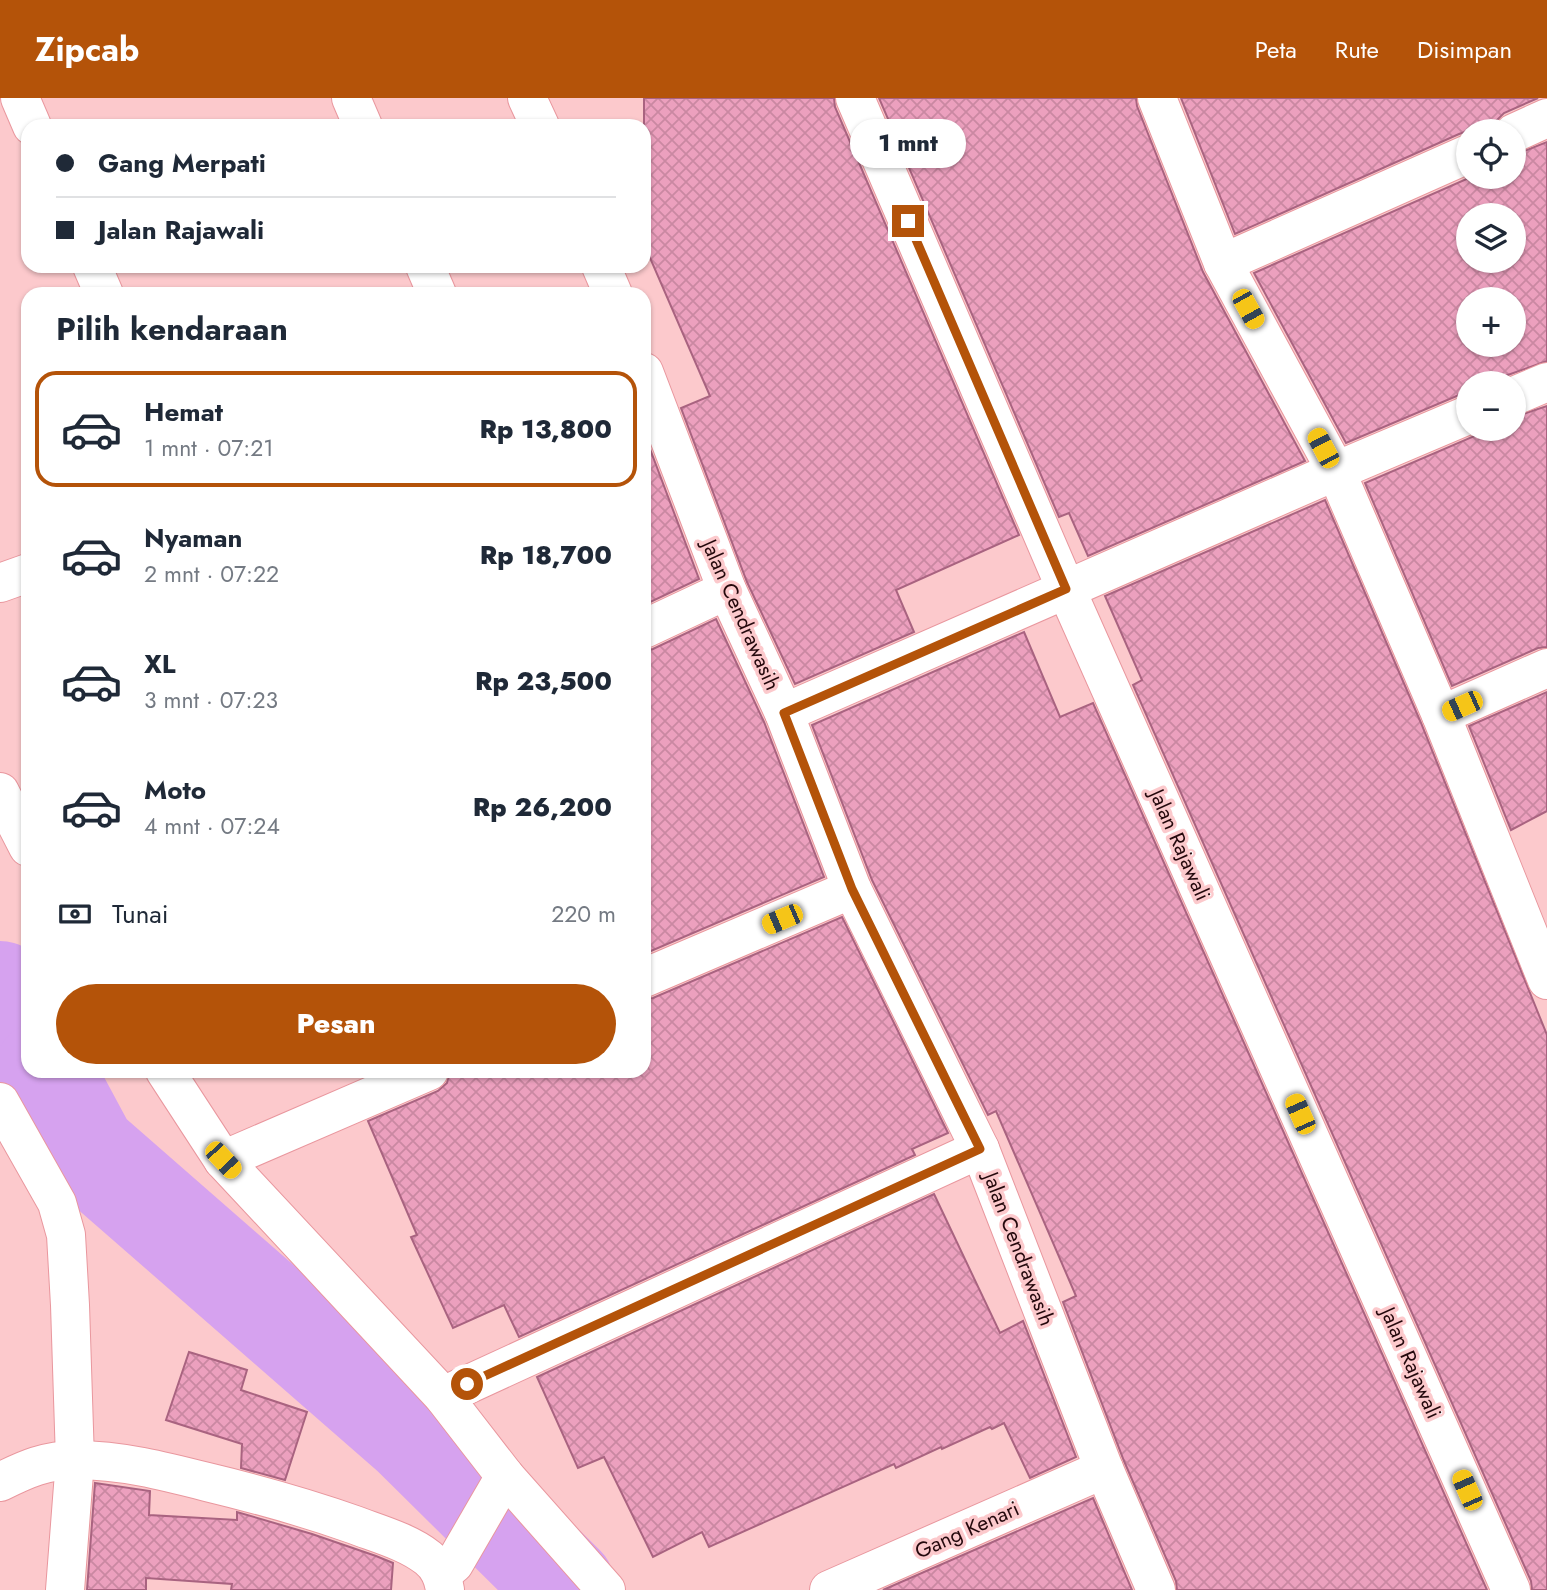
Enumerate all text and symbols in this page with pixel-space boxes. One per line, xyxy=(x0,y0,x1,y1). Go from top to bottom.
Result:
text: Zipcab xyxy=(35,26,139,73)
text: Peta xyxy=(1255,32,1297,67)
text: Rute xyxy=(1335,32,1379,67)
text: Disimpan xyxy=(1417,32,1512,67)
map controls xyxy=(1456,119,1526,441)
button: locate xyxy=(1456,119,1526,189)
callout: 1 mnt xyxy=(850,120,966,169)
text: 1 mnt xyxy=(878,126,938,160)
text: Gang Merpati xyxy=(98,144,266,182)
button: layers xyxy=(1456,203,1526,273)
route end xyxy=(892,205,924,237)
text: Jalan Rajawali xyxy=(98,211,264,249)
car xyxy=(1229,286,1268,332)
button: + xyxy=(1456,287,1526,357)
text: Pilih kendaraan xyxy=(56,306,288,352)
button: − xyxy=(1456,371,1526,441)
text: Hemat xyxy=(144,393,223,431)
icon: car xyxy=(60,398,123,461)
text: Rp 13,800 xyxy=(479,410,612,448)
car xyxy=(1304,425,1343,471)
text: 1 mnt · 07:21 xyxy=(144,431,274,465)
text: Nyaman xyxy=(144,519,243,557)
icon: car xyxy=(60,524,123,587)
street label: Jalan Cendrawasih xyxy=(693,532,788,695)
text: Rp 18,700 xyxy=(480,536,612,574)
text: 2 mnt · 07:22 xyxy=(144,557,279,591)
text: XL xyxy=(144,645,176,683)
icon: car xyxy=(60,650,123,713)
text: Rp 23,500 xyxy=(475,662,612,700)
text: 3 mnt · 07:23 xyxy=(144,683,278,717)
car xyxy=(1439,688,1486,724)
text: Moto xyxy=(144,771,206,809)
icon: car xyxy=(60,776,123,839)
street label: Jalan Rajawali xyxy=(1141,782,1218,906)
text: Rp 26,200 xyxy=(473,788,612,826)
text: 4 mnt · 07:24 xyxy=(144,809,280,843)
icon: cash xyxy=(56,895,94,933)
text: Tunai xyxy=(112,895,169,933)
text: 220 m xyxy=(551,897,616,931)
car xyxy=(759,901,806,937)
button: Pesan xyxy=(56,984,616,1064)
car xyxy=(1282,1091,1319,1137)
car xyxy=(201,1137,246,1183)
street label: Jalan Cendrawasih xyxy=(975,1165,1062,1330)
street label: Jalan Rajawali xyxy=(1372,1300,1449,1424)
route start xyxy=(451,1368,483,1400)
car xyxy=(1449,1467,1486,1513)
street label: Gang Kenari xyxy=(910,1494,1024,1566)

